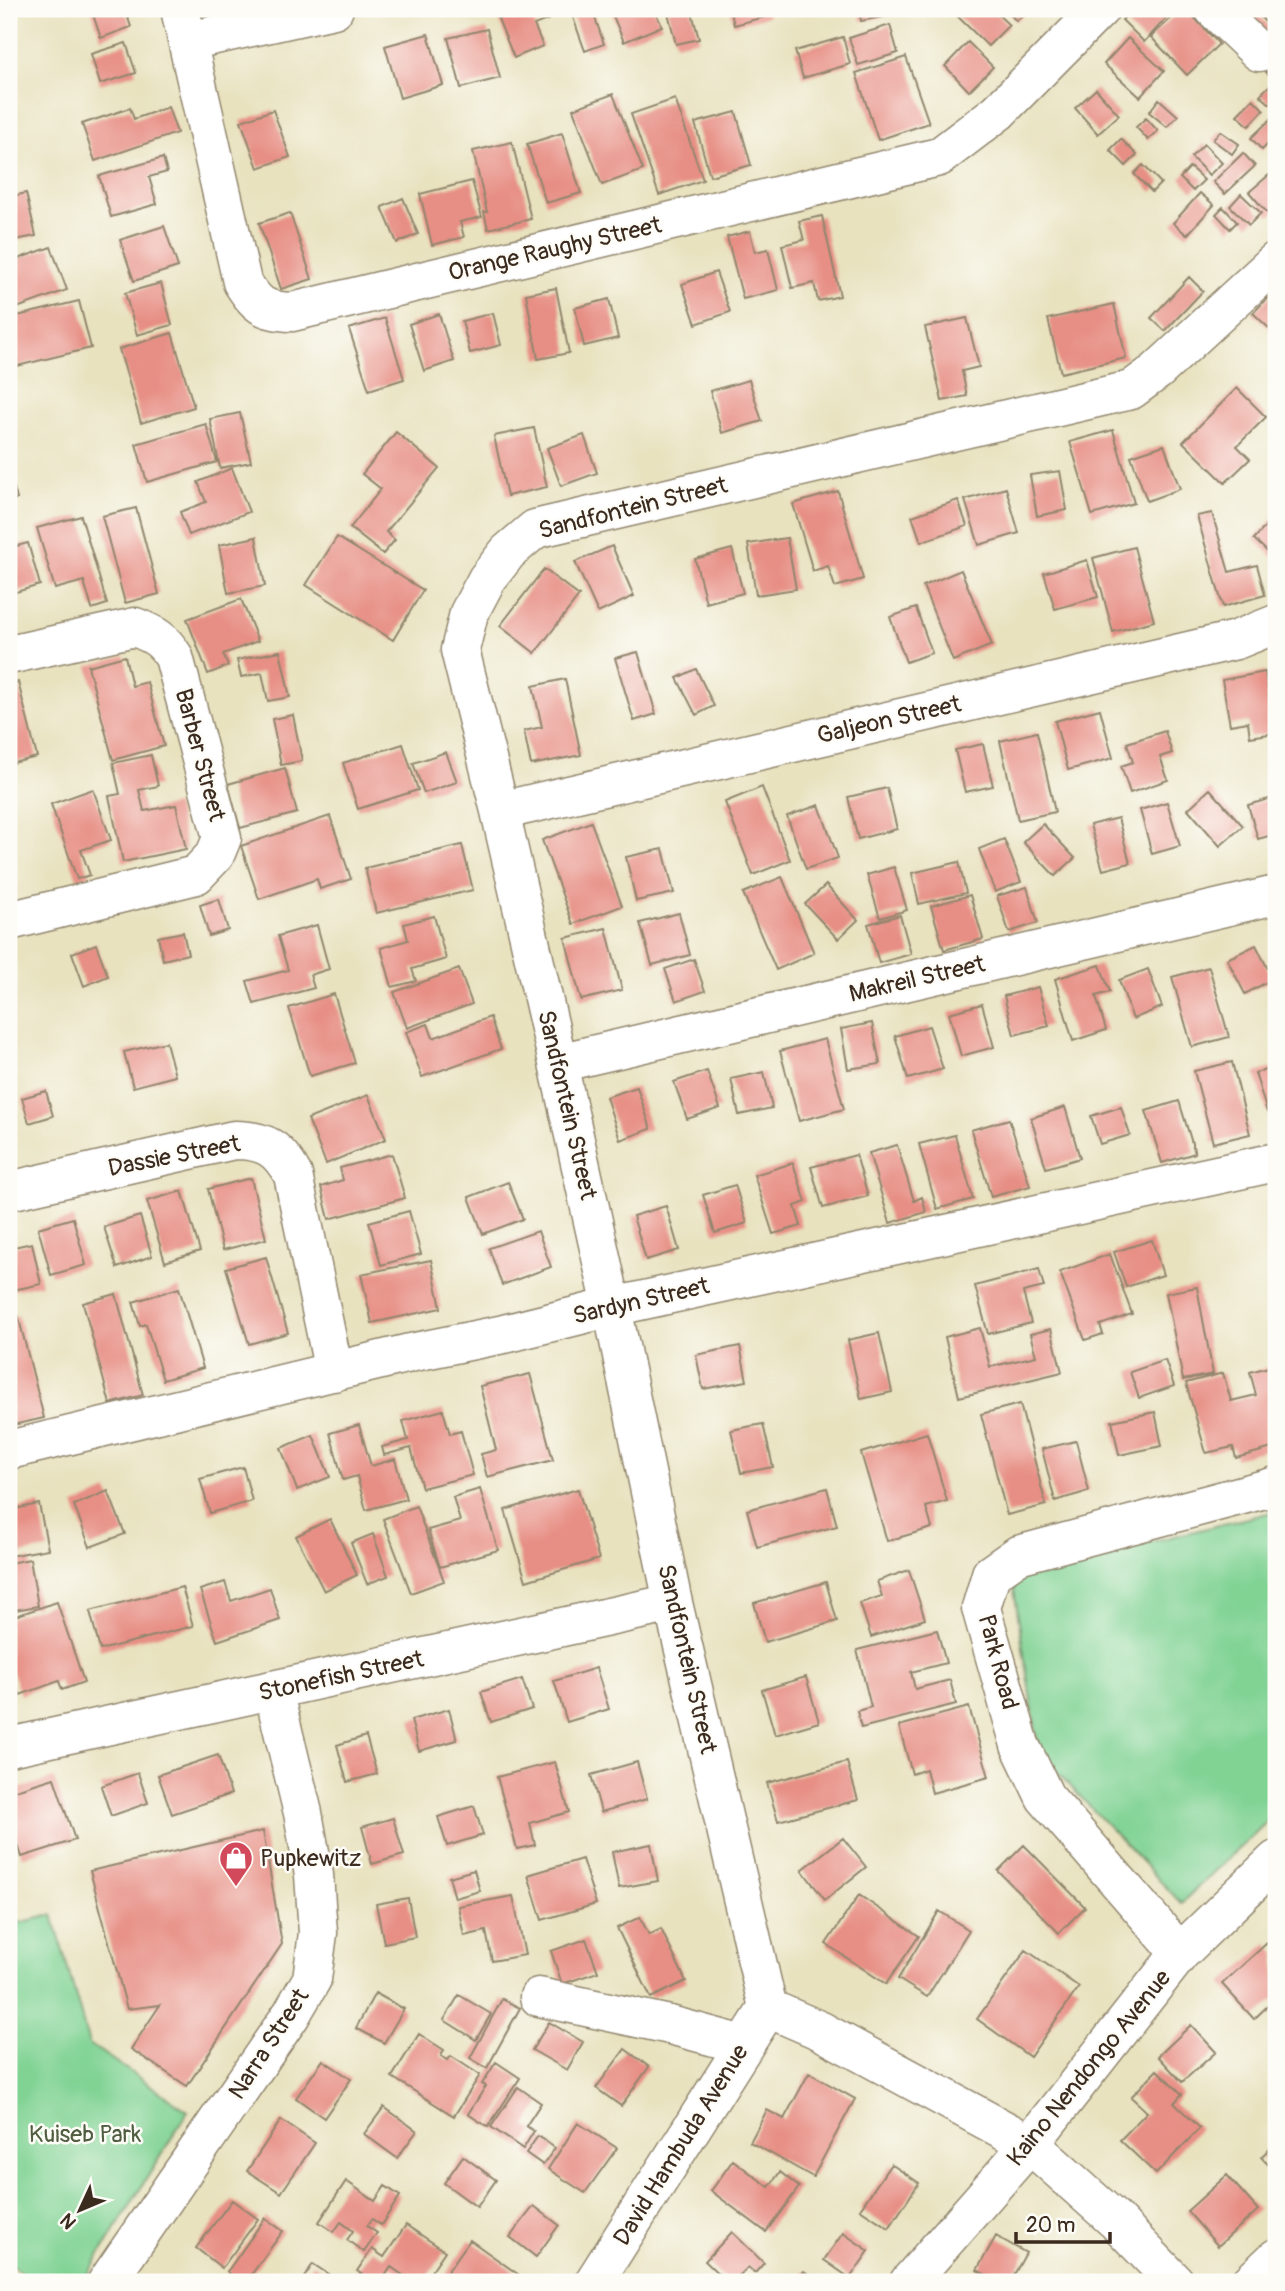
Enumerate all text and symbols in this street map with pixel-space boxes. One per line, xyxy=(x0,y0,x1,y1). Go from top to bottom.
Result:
street label: Orange Raughy Street xyxy=(446,210,665,288)
street label: Sandfontein Street xyxy=(536,470,731,545)
street label: Barber Street xyxy=(168,686,232,825)
street label: Galjeon Street xyxy=(814,689,964,751)
street label: Makreil Street xyxy=(846,949,988,1009)
street label: Sandfontein Street xyxy=(531,1007,603,1203)
street label: Dassie Street xyxy=(105,1129,243,1183)
street label: Sardyn Street xyxy=(570,1271,712,1331)
street label: Sandfontein Street xyxy=(651,1561,723,1757)
street label: Park Road xyxy=(971,1611,1025,1713)
street label: Stonefish Street xyxy=(256,1644,427,1708)
shop icon: Pupkewitz xyxy=(217,1839,255,1888)
place label: Pupkewitz xyxy=(260,1844,361,1873)
street label: Kaino Nendongo Avenue xyxy=(1001,1964,1177,2172)
street label: Narra Street xyxy=(223,1983,316,2105)
street label: David Hambuda Avenue xyxy=(607,2039,755,2251)
park label: Kuiseb Park xyxy=(29,2120,141,2149)
north arrow xyxy=(46,2176,116,2246)
scale bar xyxy=(1016,2200,1110,2244)
text: N xyxy=(55,2208,82,2234)
text: 20 m xyxy=(1026,2212,1075,2239)

